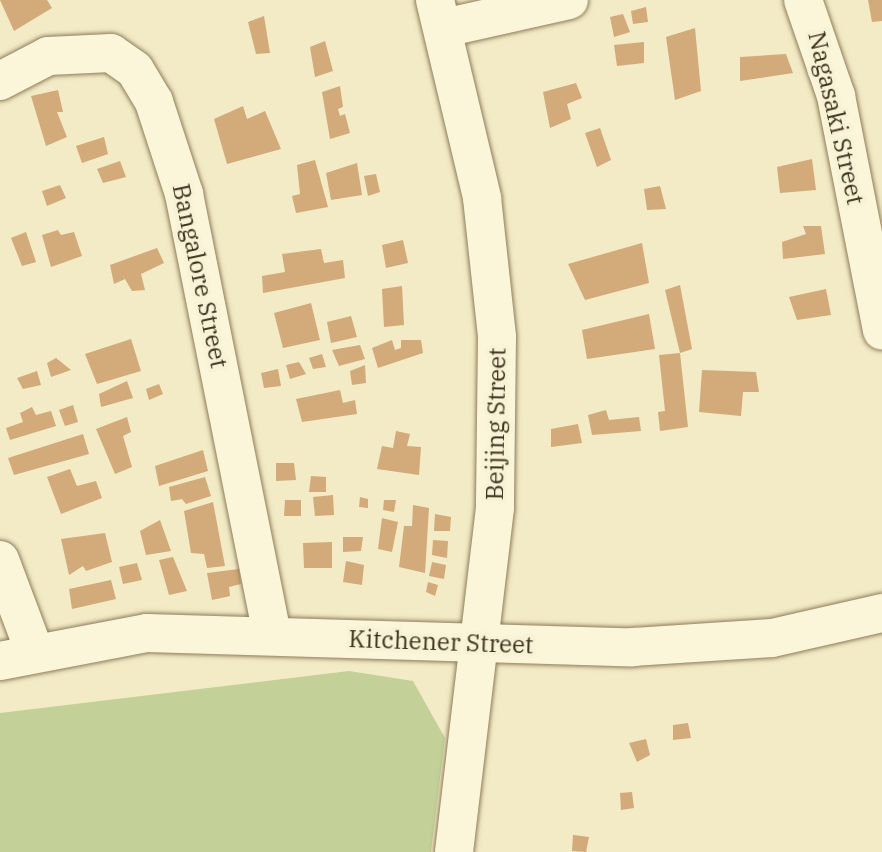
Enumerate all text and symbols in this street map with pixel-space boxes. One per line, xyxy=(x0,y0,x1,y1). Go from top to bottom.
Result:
street label: Nagasaki Street xyxy=(802,29,870,207)
street label: Bangalore Street xyxy=(166,181,234,371)
street label: Beijing Street xyxy=(480,347,512,501)
street label: Kitchener Street xyxy=(348,624,534,660)

